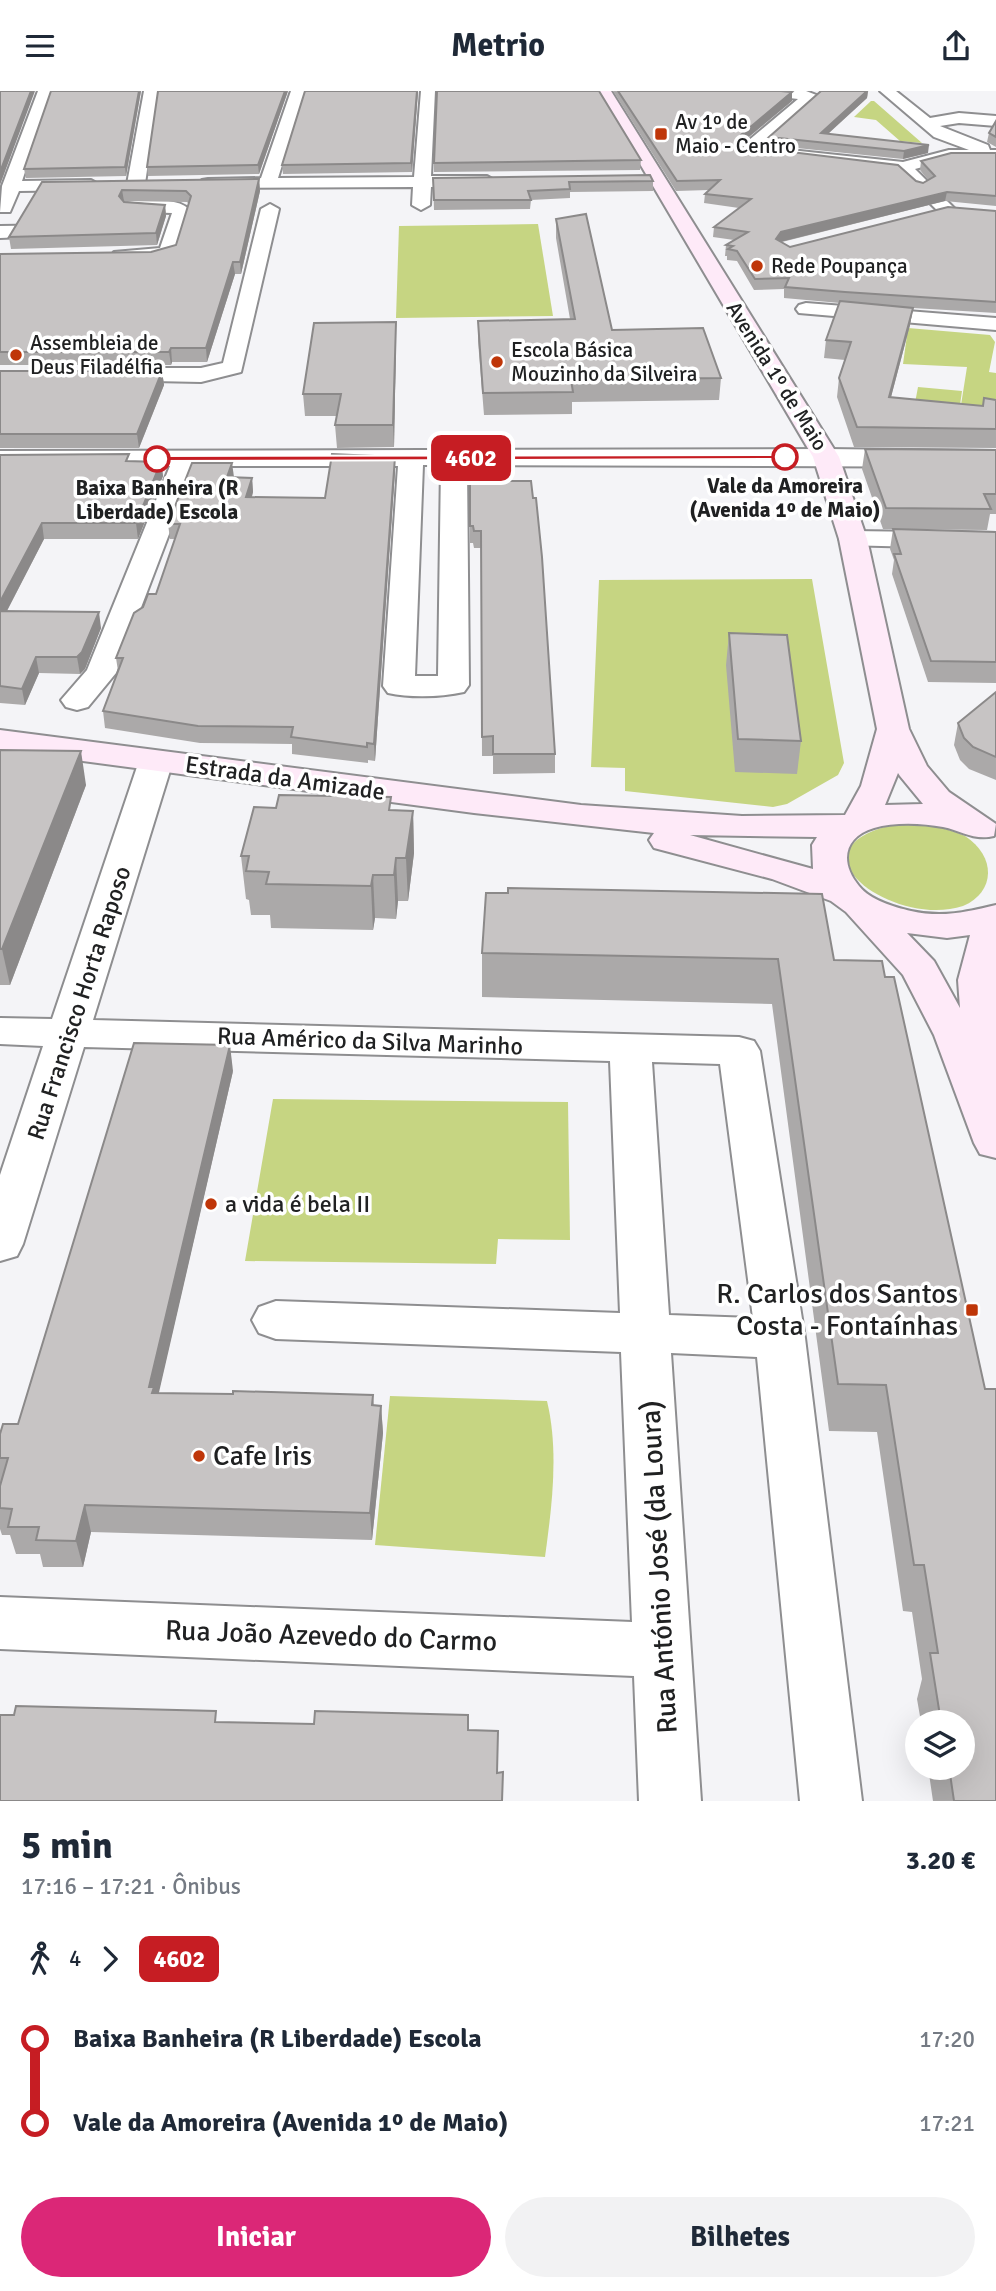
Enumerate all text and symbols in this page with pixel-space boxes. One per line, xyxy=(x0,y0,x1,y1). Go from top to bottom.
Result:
text: Metrio xyxy=(451,26,545,65)
icon: menu xyxy=(21,27,59,65)
icon: share xyxy=(937,27,975,65)
place label: Av 1º de Maio - Centro xyxy=(675,109,796,159)
marker: Av 1º de Maio - Centro xyxy=(653,126,669,142)
place label: Rede Poupança xyxy=(771,253,908,279)
marker: Rede Poupança xyxy=(749,258,765,274)
street label: Avenida 1º de Maio xyxy=(721,297,833,455)
place label: Assembleia de Deus Filadélfia xyxy=(30,330,163,380)
place label: Escola Básica Mouzinho da Silveira xyxy=(511,337,697,387)
marker: Assembleia de Deus Filadélfia xyxy=(8,347,24,363)
marker: Escola Básica Mouzinho da Silveira xyxy=(489,354,505,370)
line badge: 4602 xyxy=(422,435,520,481)
text: 4602 xyxy=(445,443,497,473)
marker: Vale da Amoreira (Avenida 1º de Maio) xyxy=(772,444,798,470)
marker: Baixa Banheira (R Liberdade) Escola xyxy=(144,446,170,472)
place label: Vale da Amoreira (Avenida 1º de Maio) xyxy=(690,473,881,523)
place label: Baixa Banheira (R Liberdade) Escola xyxy=(75,475,239,525)
street label: Estrada da Amizade xyxy=(183,749,387,807)
street label: Rua Francisco Horta Raposo xyxy=(20,862,138,1144)
street label: Rua Américo da Silva Marinho xyxy=(217,1021,523,1061)
place label: a vida é bela II xyxy=(225,1189,370,1219)
marker: a vida é bela II xyxy=(203,1196,219,1212)
place label: R. Carlos dos Santos Costa - Fontaínhas xyxy=(716,1277,958,1343)
marker: R. Carlos dos Santos Costa - Fontaínhas xyxy=(964,1302,980,1318)
street label: Rua António José (da Loura) xyxy=(633,1400,685,1734)
place label: Cafe Iris xyxy=(213,1439,312,1473)
marker: Cafe Iris xyxy=(191,1448,207,1464)
street label: Rua João Azevedo do Carmo xyxy=(164,1613,498,1659)
map controls xyxy=(905,1710,975,1780)
button: layers xyxy=(905,1710,975,1780)
text: 5 min xyxy=(21,1822,113,1869)
text: 3.20 € xyxy=(906,1845,975,1877)
text: 17:16 – 17:21 · Ônibus xyxy=(21,1872,241,1901)
icon: walk xyxy=(21,1940,59,1978)
icon: forward xyxy=(91,1940,129,1978)
text: 4 xyxy=(69,1944,81,1973)
text: 4602 xyxy=(153,1944,205,1974)
text: Baixa Banheira (R Liberdade) Escola xyxy=(73,2023,482,2055)
text: 17:20 xyxy=(919,2025,975,2054)
text: Vale da Amoreira (Avenida 1º de Maio) xyxy=(73,2107,508,2139)
text: 17:21 xyxy=(919,2109,975,2138)
button: Iniciar xyxy=(21,2197,491,2277)
button: Bilhetes xyxy=(505,2197,975,2277)

